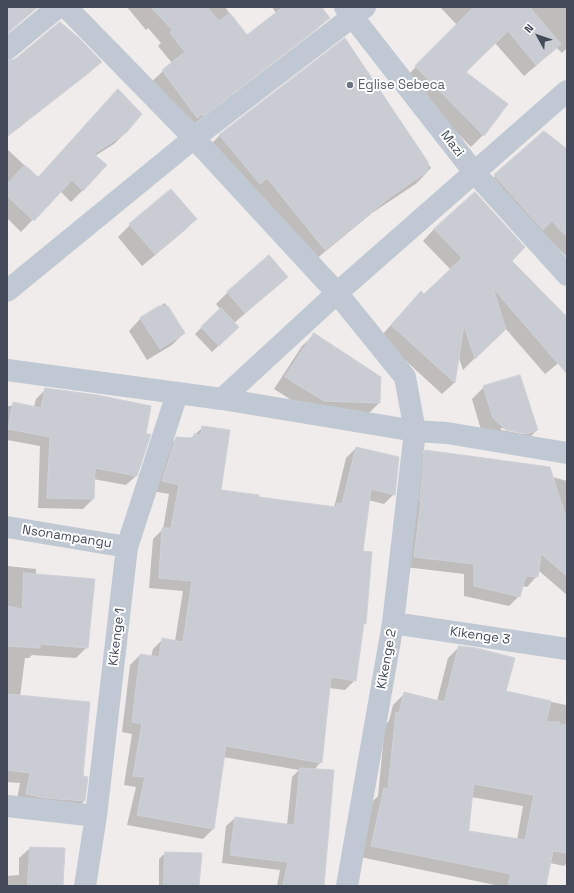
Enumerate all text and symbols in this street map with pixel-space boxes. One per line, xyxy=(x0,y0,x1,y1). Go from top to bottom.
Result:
north arrow xyxy=(518,16,558,56)
text: N xyxy=(521,21,537,36)
place label: Eglise Sebeca xyxy=(358,77,445,93)
marker: Eglise Sebeca xyxy=(345,80,355,90)
street label: Mazi xyxy=(437,128,467,160)
street label: Nsonampangu xyxy=(21,522,113,552)
street label: Kikenge 1 xyxy=(106,607,128,667)
street label: Kikenge 3 xyxy=(449,624,511,648)
street label: Kikenge 2 xyxy=(374,628,400,690)

